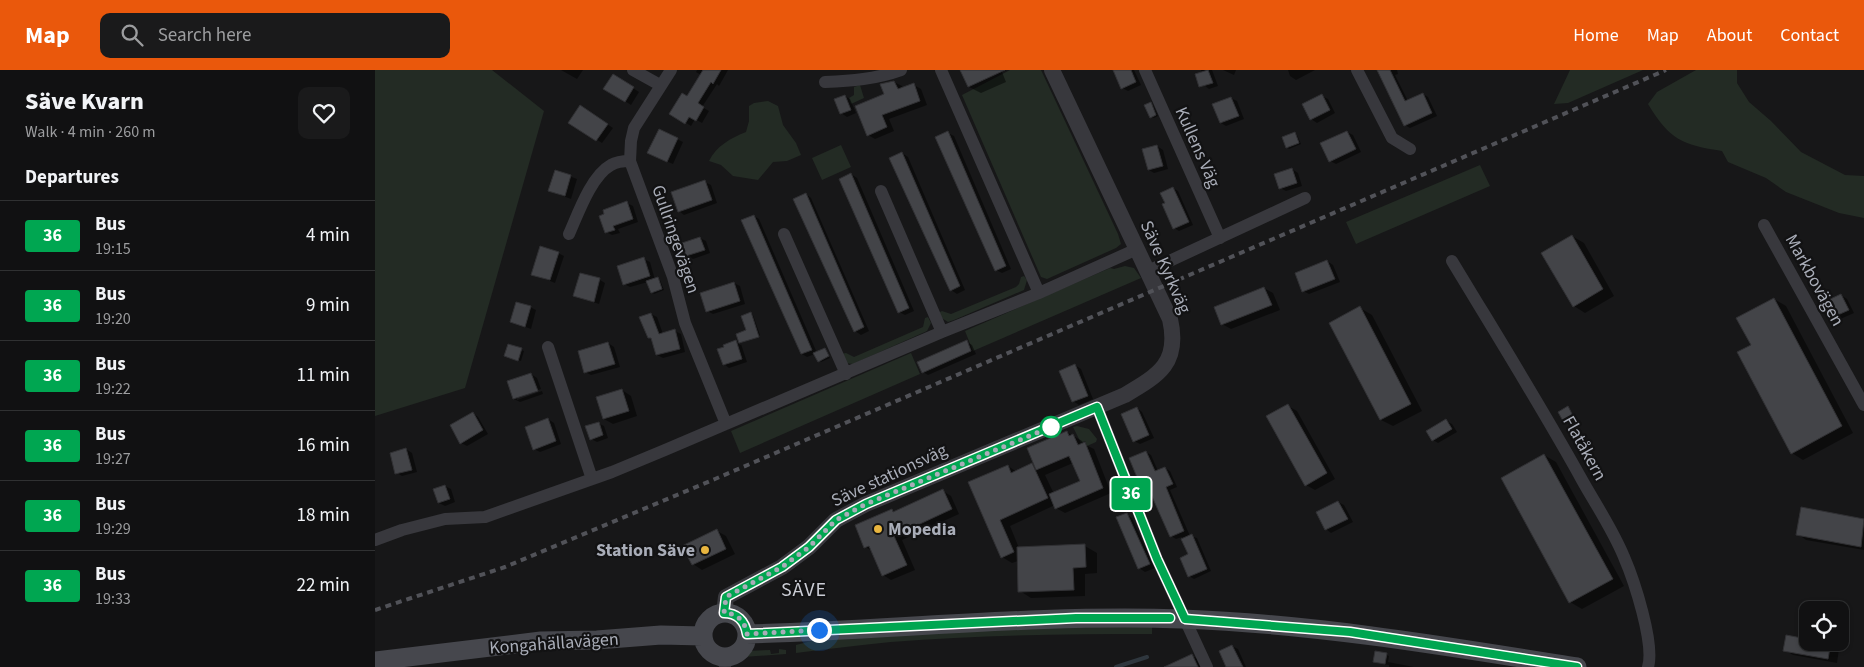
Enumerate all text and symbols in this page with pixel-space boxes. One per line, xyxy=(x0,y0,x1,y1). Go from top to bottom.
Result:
search box xyxy=(100,13,450,58)
text: Map xyxy=(25,18,70,53)
icon: search xyxy=(118,21,146,49)
text: Search here xyxy=(158,22,251,49)
text: Home xyxy=(1573,23,1619,48)
text: Map xyxy=(1647,23,1679,48)
text: About xyxy=(1707,23,1752,48)
text: Contact xyxy=(1780,23,1839,48)
text: Säve Kvarn xyxy=(25,84,144,119)
button: heart xyxy=(298,87,350,139)
street label: Kullens Väg xyxy=(1169,103,1226,192)
text: Walk · 4 min · 260 m xyxy=(25,121,156,143)
text: Departures xyxy=(25,164,119,191)
street label: Gullringevägen xyxy=(645,182,706,297)
text: Bus xyxy=(95,211,126,238)
street label: Säve Kyrkväg xyxy=(1134,217,1197,318)
text: 4 min xyxy=(306,222,350,249)
text: 36 xyxy=(43,223,62,248)
street label: Markbovägen xyxy=(1779,230,1850,331)
text: 19:15 xyxy=(95,238,131,260)
text: Bus xyxy=(95,281,126,308)
text: 9 min xyxy=(306,292,350,319)
text: 36 xyxy=(43,293,62,318)
text: 19:20 xyxy=(95,308,131,330)
text: Bus xyxy=(95,351,126,378)
text: 11 min xyxy=(296,362,350,389)
text: 36 xyxy=(43,363,62,388)
text: 19:22 xyxy=(95,378,131,400)
street label: Flatåkern xyxy=(1556,411,1613,485)
unlabelled marker xyxy=(1040,416,1062,438)
text: Bus xyxy=(95,421,126,448)
text: 16 min xyxy=(296,432,350,459)
text: 36 xyxy=(43,433,62,458)
street label: Säve stationsväg xyxy=(827,438,951,513)
text: 19:27 xyxy=(95,448,131,470)
line badge: 36 xyxy=(1109,478,1153,510)
text: 36 xyxy=(1121,481,1141,506)
text: Bus xyxy=(95,491,126,518)
text: 18 min xyxy=(296,502,350,529)
text: 36 xyxy=(43,503,62,528)
place label: Mopedia xyxy=(888,517,956,542)
text: 19:29 xyxy=(95,518,131,540)
marker: Mopedia xyxy=(872,523,884,535)
place label: Station Säve xyxy=(596,538,695,563)
marker: Station Säve xyxy=(699,544,711,556)
text: Bus xyxy=(95,561,126,588)
text: 22 min xyxy=(296,572,350,599)
text: 36 xyxy=(43,573,62,598)
district label: SÄVE xyxy=(781,576,827,604)
text: 19:33 xyxy=(95,588,131,610)
map controls xyxy=(1799,601,1849,651)
button: locate xyxy=(1799,601,1849,651)
your location xyxy=(807,618,832,643)
street label: Kongahällavägen xyxy=(489,627,620,660)

